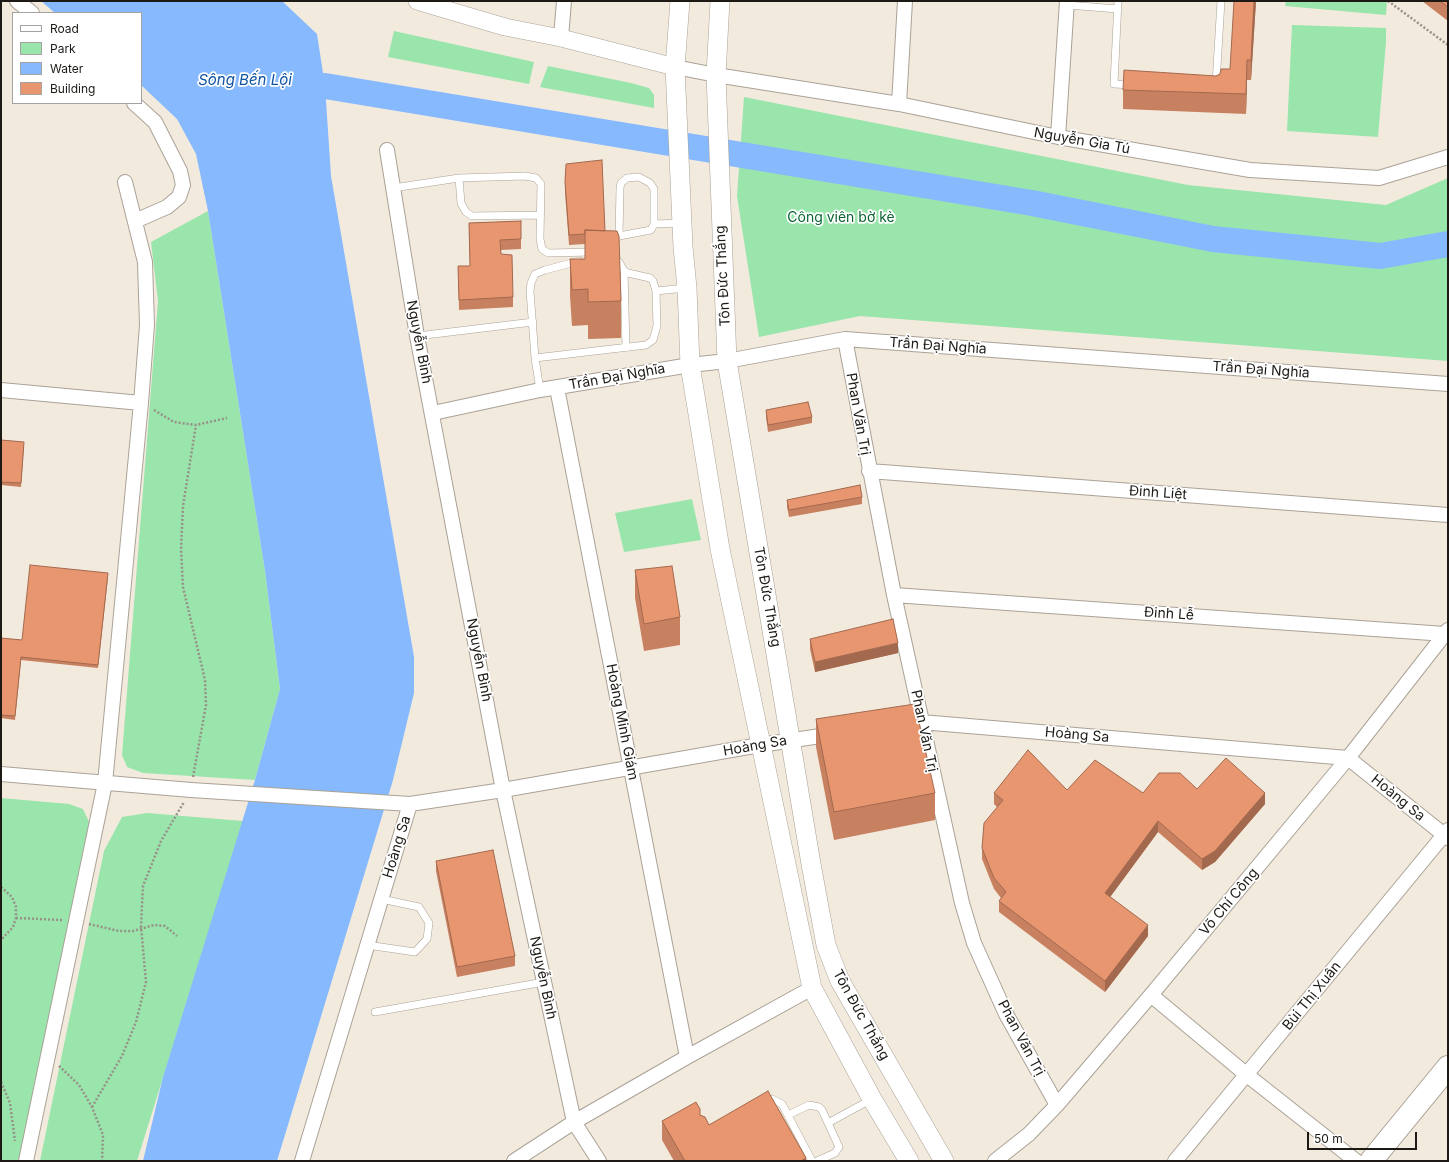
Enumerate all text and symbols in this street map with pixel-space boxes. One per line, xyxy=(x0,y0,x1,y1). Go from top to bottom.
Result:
legend xyxy=(12,12,142,104)
text: Road xyxy=(50,21,79,36)
text: Park xyxy=(50,41,76,56)
text: Water xyxy=(50,61,83,76)
water label: Sông Bến Lội xyxy=(198,71,292,89)
text: Building xyxy=(50,81,95,96)
street label: Nguyễn Gia Tú xyxy=(1033,124,1131,158)
park label: Công viên bờ kè xyxy=(787,210,895,226)
street label: Tôn Đức Thắng xyxy=(712,225,734,327)
street label: Nguyễn Bình xyxy=(403,299,435,385)
street label: Trần Đại Nghĩa xyxy=(889,334,987,358)
street label: Trần Đại Nghĩa xyxy=(1212,358,1310,382)
street label: Trần Đại Nghĩa xyxy=(568,360,666,394)
street label: Phan Văn Trị xyxy=(842,371,874,457)
street label: Đinh Liệt xyxy=(1128,483,1188,503)
street label: Tôn Đức Thắng xyxy=(750,546,784,648)
street label: Đinh Lễ xyxy=(1143,604,1195,624)
street label: Nguyễn Bình xyxy=(463,617,495,703)
street label: Hoàng Minh Giám xyxy=(602,662,642,782)
street label: Phan Văn Trị xyxy=(907,688,941,774)
street label: Hoàng Sa xyxy=(1044,724,1110,746)
street label: Hoàng Sa xyxy=(722,732,788,760)
street label: Hoàng Sa xyxy=(1368,771,1428,825)
street label: Hoàng Sa xyxy=(380,814,414,880)
street label: Võ Chí Công xyxy=(1196,865,1262,939)
street label: Nguyễn Bình xyxy=(526,935,560,1021)
street label: Bùi Thị Xuân xyxy=(1279,958,1345,1034)
street label: Tôn Đức Thắng xyxy=(829,967,893,1063)
street label: Phan Văn Trị xyxy=(994,997,1048,1079)
scale bar xyxy=(1309,1124,1419,1150)
text: 50 m xyxy=(1314,1131,1343,1146)

